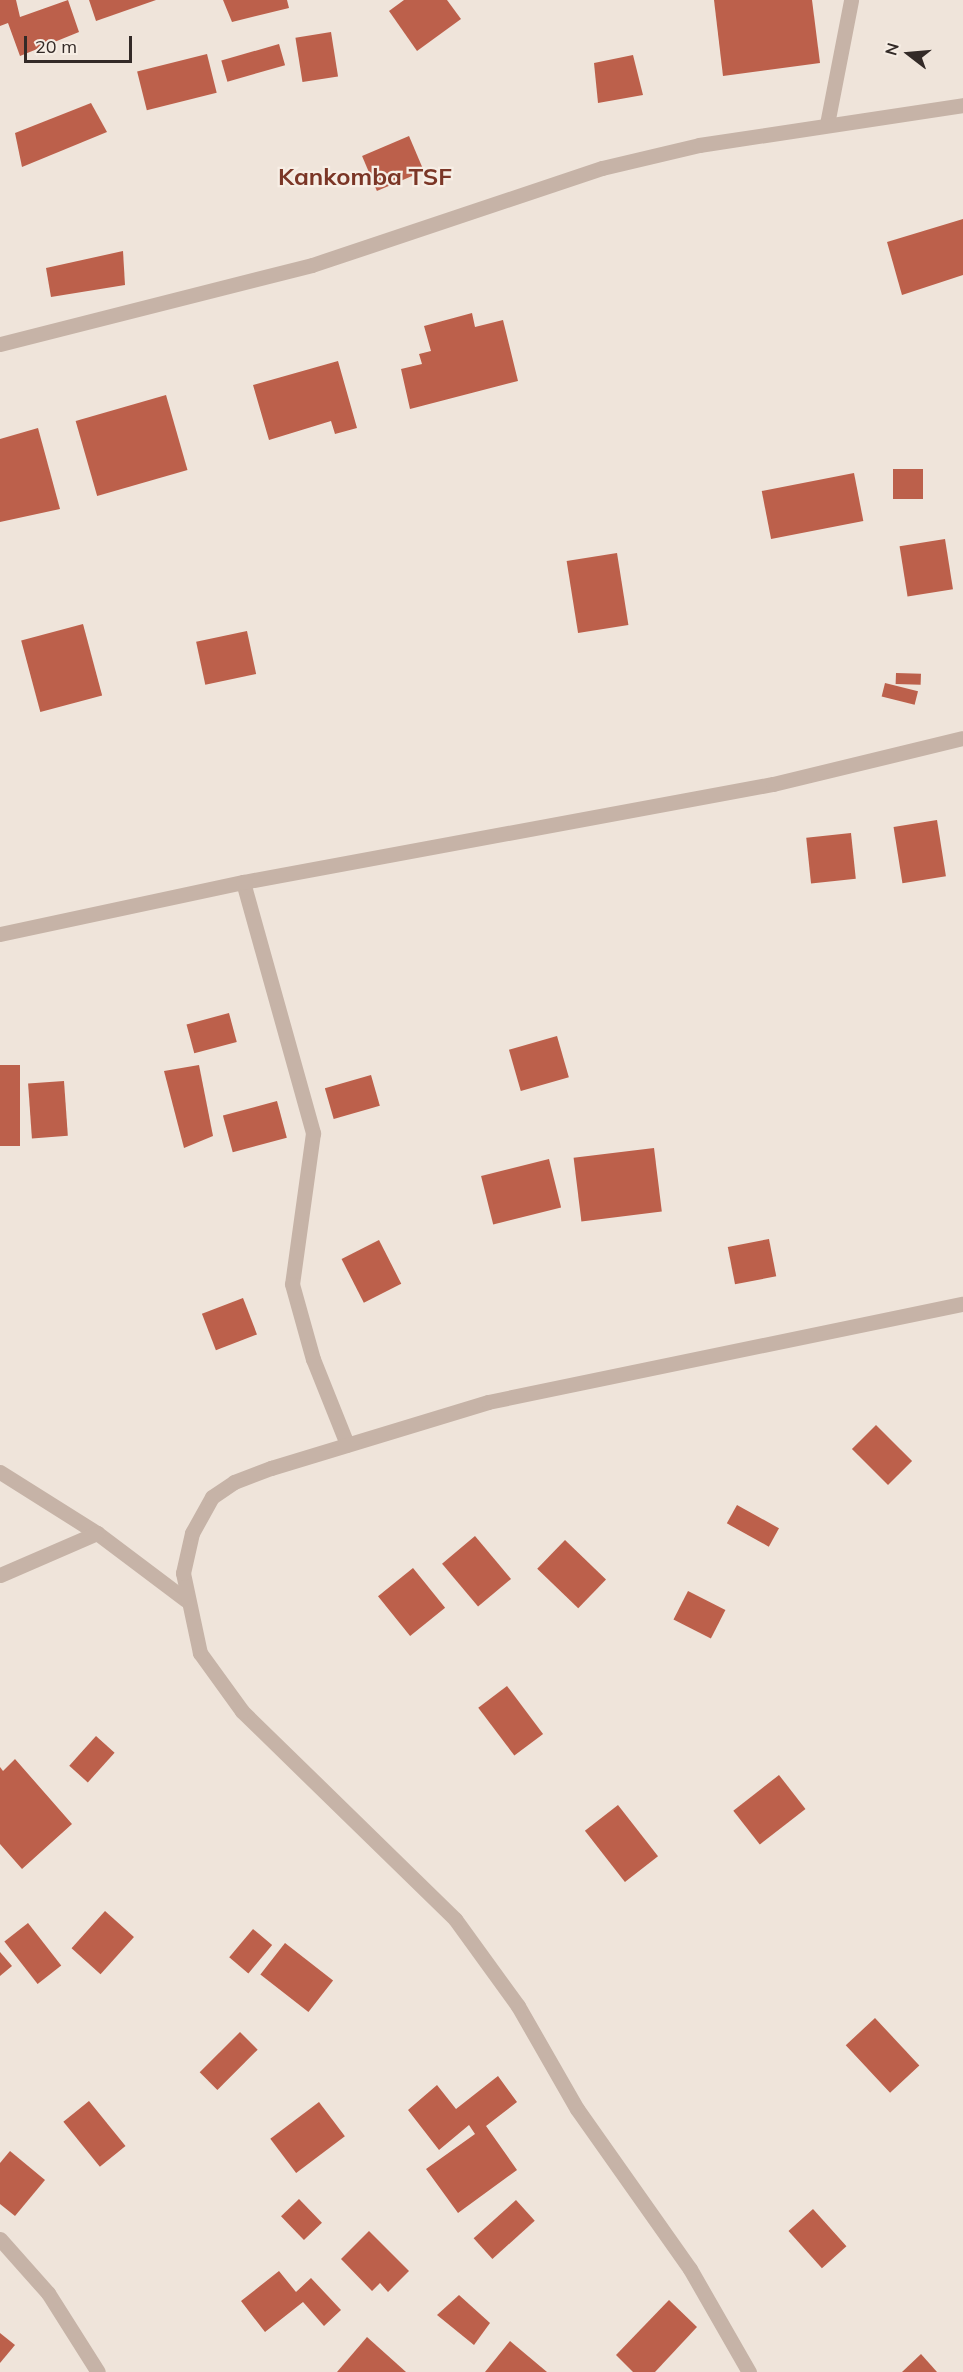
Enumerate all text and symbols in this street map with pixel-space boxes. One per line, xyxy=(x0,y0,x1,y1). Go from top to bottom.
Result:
scale bar xyxy=(27,24,135,62)
north arrow xyxy=(879,24,939,84)
text: 20 m xyxy=(35,35,77,58)
text: N xyxy=(880,40,903,58)
district label: Kankomba TSF xyxy=(278,163,452,191)

